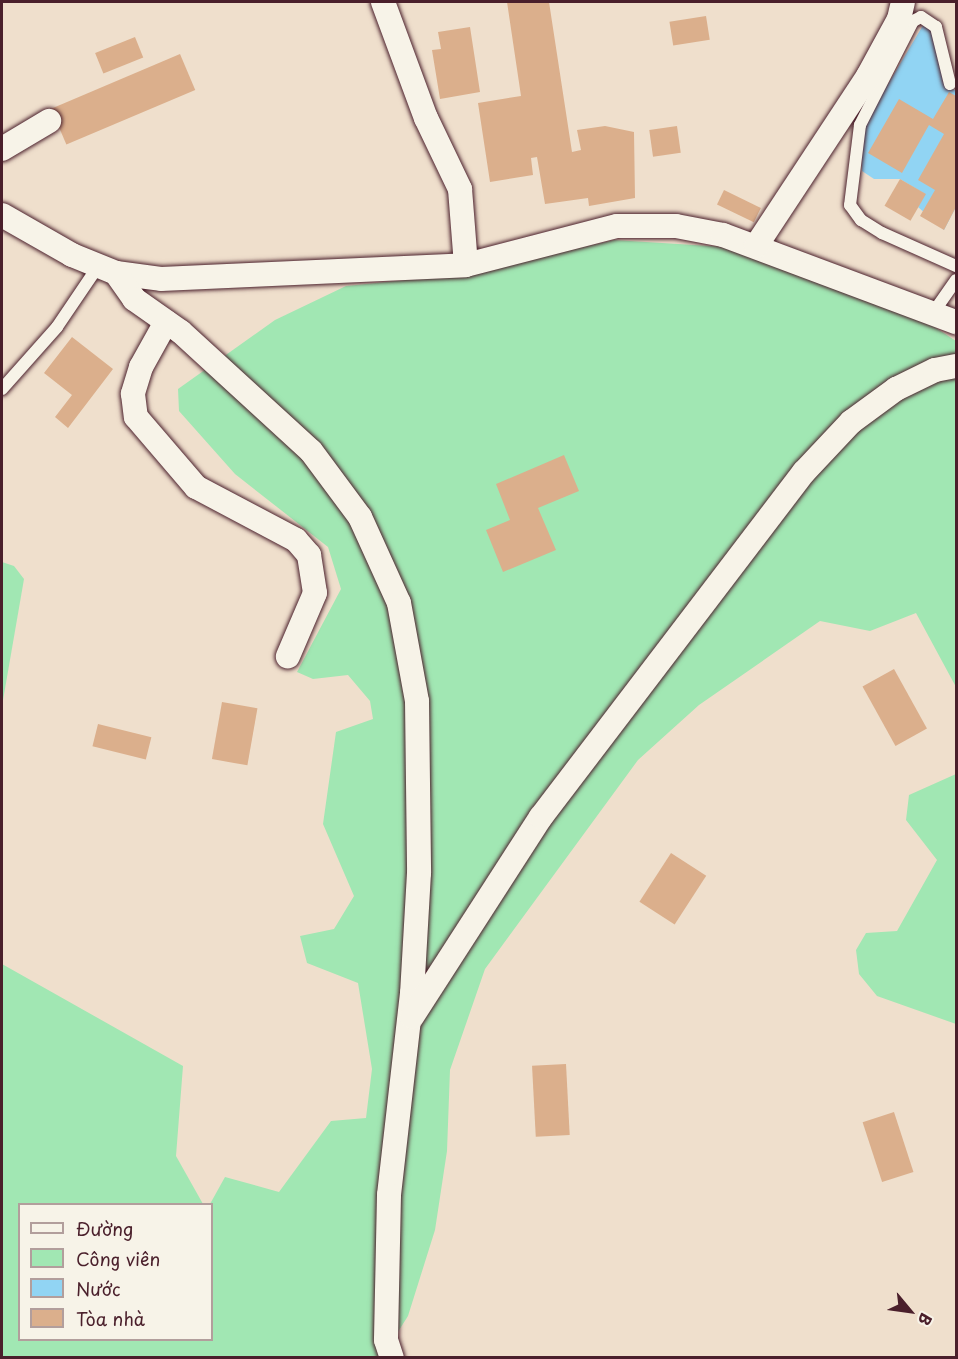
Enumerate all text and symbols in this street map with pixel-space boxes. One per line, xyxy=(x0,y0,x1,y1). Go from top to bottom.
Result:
legend xyxy=(18,1203,213,1341)
text: Đường xyxy=(76,1215,133,1242)
text: Công viên xyxy=(76,1245,160,1272)
text: Nước xyxy=(76,1275,120,1302)
north arrow xyxy=(880,1281,940,1341)
text: Tòa nhà xyxy=(76,1305,145,1332)
text: B xyxy=(913,1309,939,1330)

